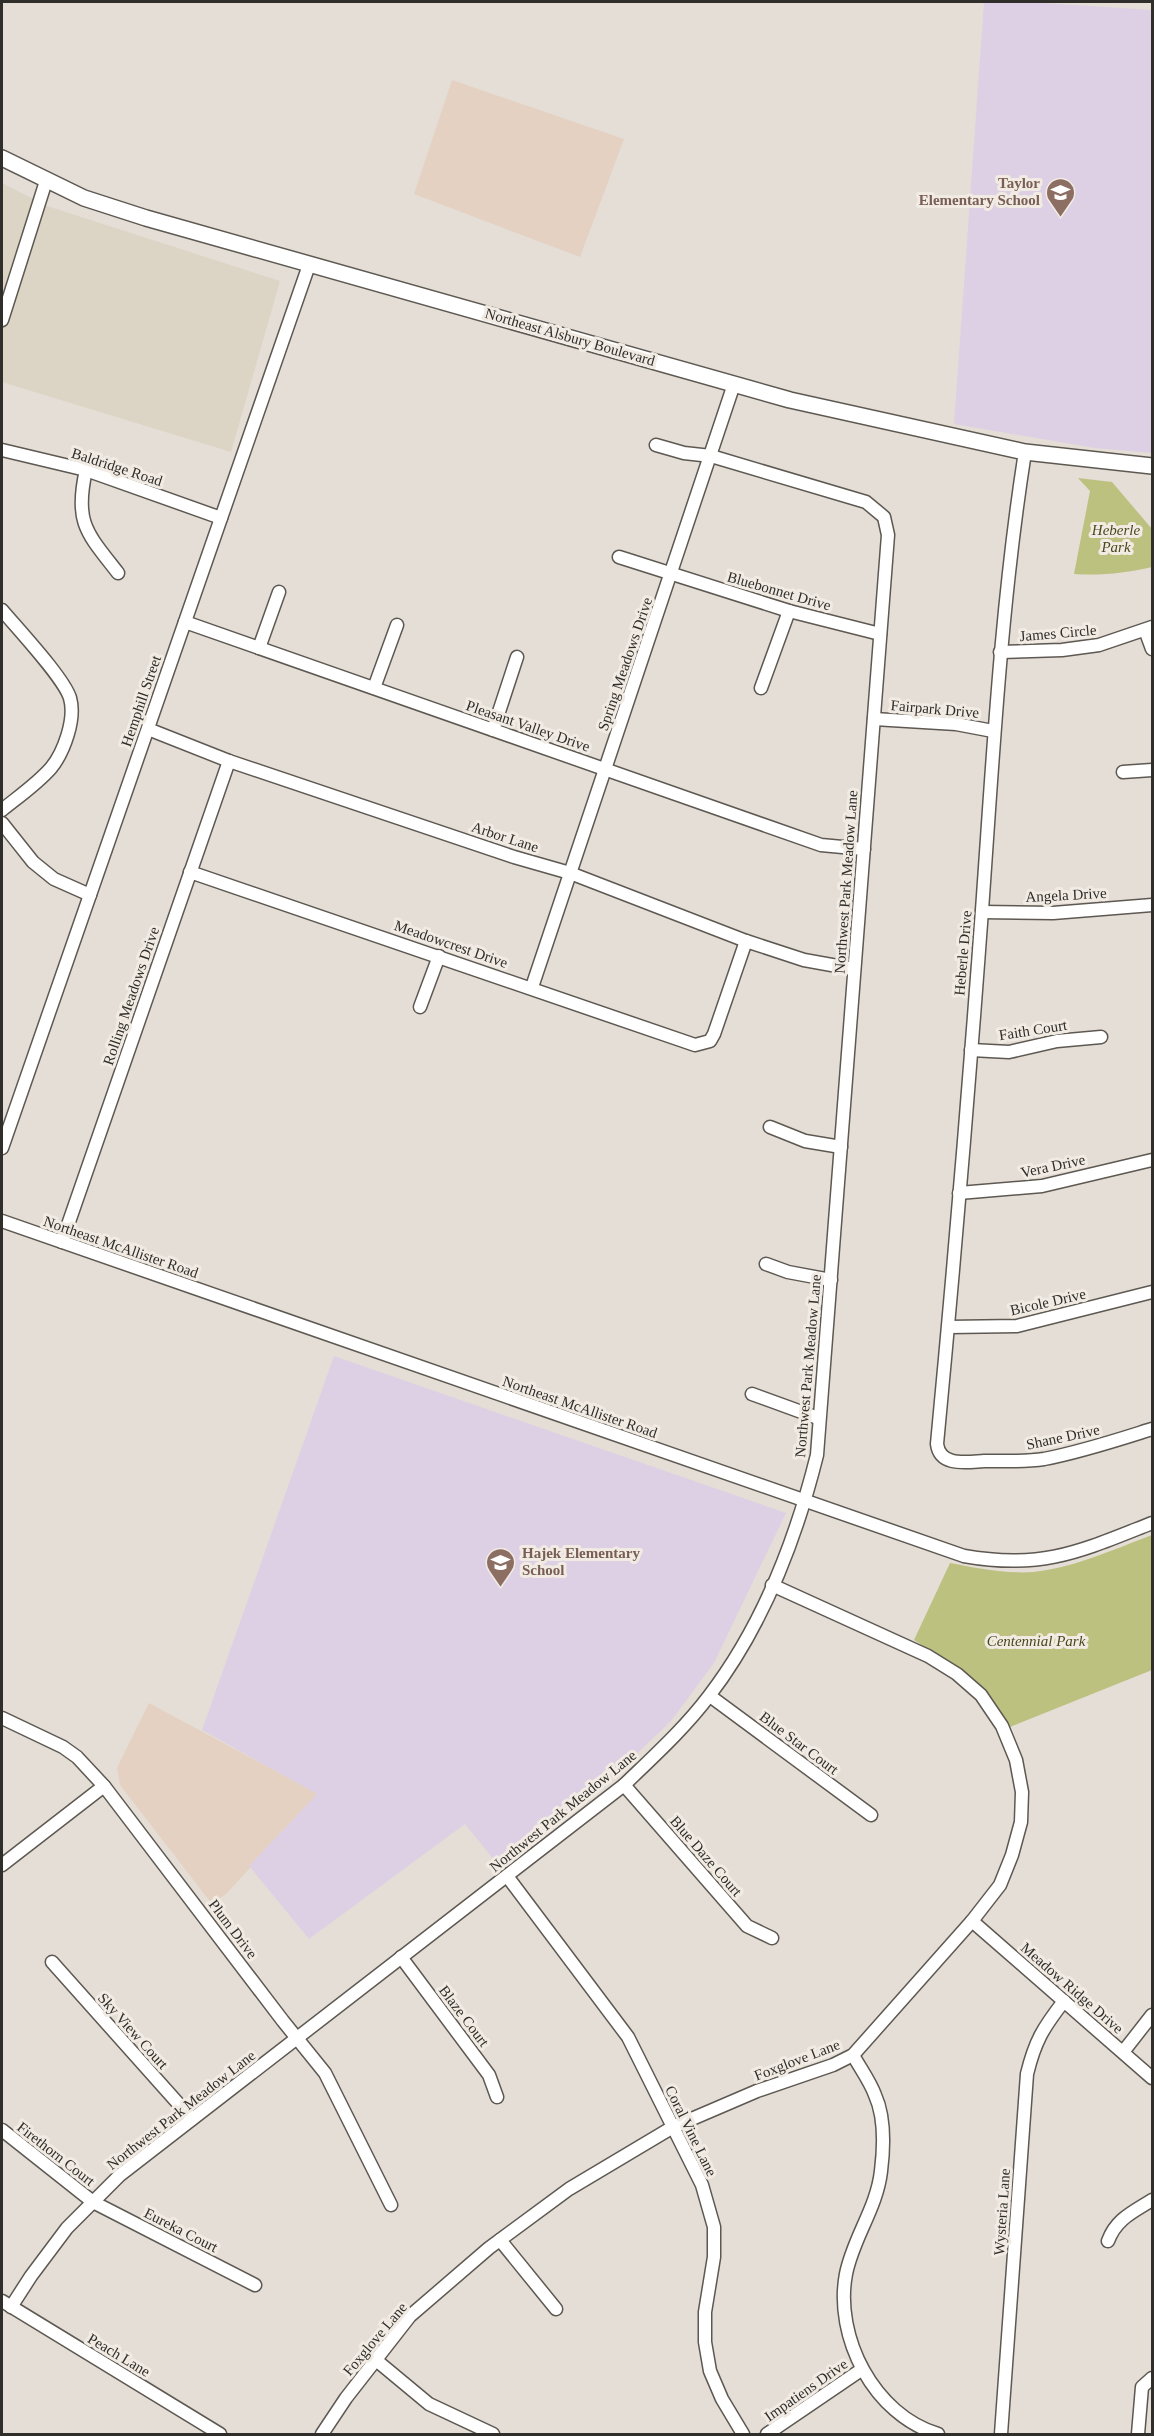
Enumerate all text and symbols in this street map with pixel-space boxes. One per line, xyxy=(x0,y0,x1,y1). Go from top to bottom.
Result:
place label: Taylor Elementary School xyxy=(919,175,1040,208)
school or university icon: Taylor Elementary School xyxy=(1045,176,1077,218)
street label: Northeast Alsbury Boulevard xyxy=(483,305,657,369)
street label: Baldridge Road xyxy=(70,445,165,489)
park label: Heberle Park xyxy=(1091,522,1140,555)
street label: Bluebonnet Drive xyxy=(725,569,833,614)
street label: Spring Meadows Drive xyxy=(595,595,655,733)
street label: James Circle xyxy=(1019,622,1097,644)
street label: Hemphill Street xyxy=(118,653,164,749)
street label: Pleasant Valley Drive xyxy=(464,697,592,755)
street label: Fairpark Drive xyxy=(890,697,980,721)
street label: Northwest Park Meadow Lane xyxy=(832,789,860,974)
street label: Arbor Lane xyxy=(469,819,541,855)
street label: Angela Drive xyxy=(1025,885,1107,905)
street label: Heberle Drive xyxy=(951,909,975,996)
street label: Meadowcrest Drive xyxy=(392,917,510,971)
street label: Rolling Meadows Drive xyxy=(100,925,162,1067)
street label: Faith Court xyxy=(998,1017,1069,1043)
street label: Vera Drive xyxy=(1019,1151,1087,1181)
street label: Northeast McAllister Road xyxy=(42,1213,201,1281)
street label: Northwest Park Meadow Lane xyxy=(792,1273,824,1458)
street label: Bicole Drive xyxy=(1009,1285,1088,1318)
street label: Northeast McAllister Road xyxy=(501,1373,660,1441)
street label: Shane Drive xyxy=(1025,1421,1101,1453)
place label: Hajek Elementary School xyxy=(522,1545,640,1578)
school or university icon: Hajek Elementary School xyxy=(485,1546,517,1588)
park label: Centennial Park xyxy=(987,1633,1086,1649)
street label: Blue Star Court xyxy=(757,1708,842,1778)
street label: Northwest Park Meadow Lane xyxy=(487,1747,640,1875)
street label: Blue Daze Court xyxy=(667,1813,746,1900)
street label: Plum Drive xyxy=(206,1896,261,1962)
street label: Meadow Ridge Drive xyxy=(1018,1939,1127,2037)
street label: Blaze Court xyxy=(436,1982,493,2050)
street label: Sky View Court xyxy=(95,1990,172,2073)
street label: Foxglove Lane xyxy=(752,2036,842,2084)
street label: Northwest Park Meadow Lane xyxy=(104,2047,259,2173)
street label: Coral Vine Lane xyxy=(662,2083,720,2179)
street label: Firethorn Court xyxy=(14,2119,99,2190)
street label: Wysteria Lane xyxy=(991,2168,1013,2256)
street label: Eureka Court xyxy=(142,2205,221,2256)
street label: Foxglove Lane xyxy=(340,2299,410,2379)
street label: Peach Lane xyxy=(85,2330,153,2380)
street label: Impatiens Drive xyxy=(762,2355,851,2424)

